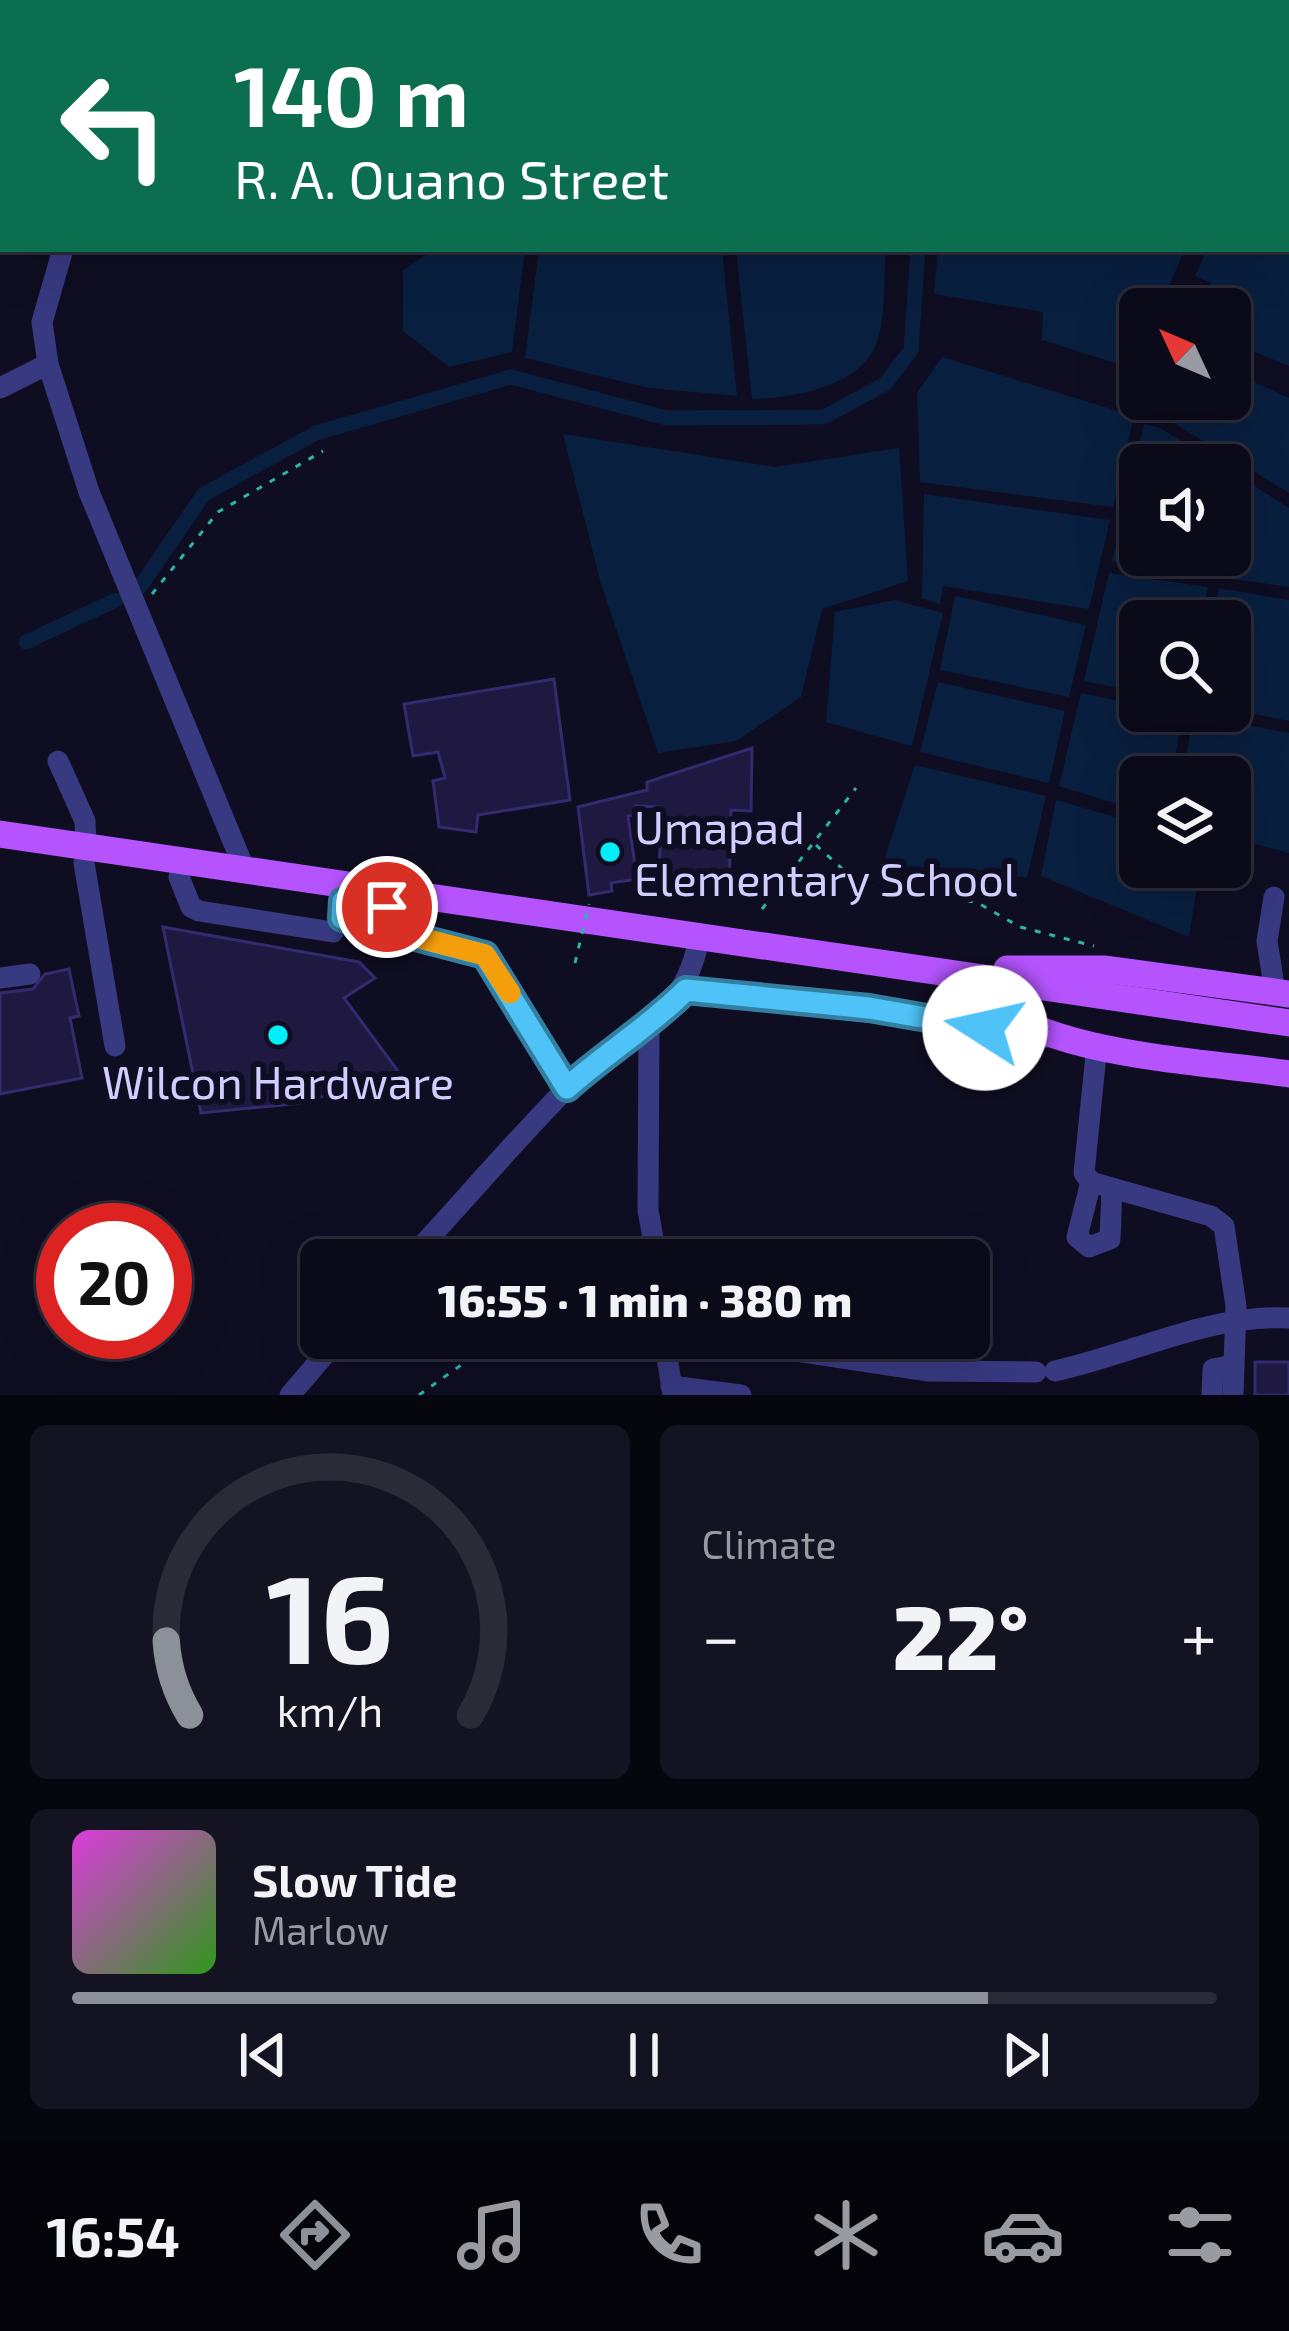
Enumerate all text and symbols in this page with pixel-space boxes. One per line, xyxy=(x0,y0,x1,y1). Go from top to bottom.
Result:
text: 140 m xyxy=(234,43,469,144)
icon: left xyxy=(36,48,192,204)
text: R. A. Ouano Street xyxy=(234,145,669,210)
north arrow xyxy=(1119,288,1251,420)
map controls xyxy=(1119,288,1251,888)
button: sound xyxy=(1119,444,1251,576)
button: search xyxy=(1119,600,1251,732)
button: layers xyxy=(1119,756,1251,888)
place label: Umapad Elementary School xyxy=(634,799,1017,905)
marker: Umapad Elementary School xyxy=(597,839,623,865)
pin xyxy=(336,856,438,958)
icon: arrive xyxy=(354,874,420,940)
position arrow xyxy=(922,965,1048,1091)
marker: Wilcon Hardware xyxy=(265,1022,291,1048)
place label: Wilcon Hardware xyxy=(102,1054,454,1108)
speed limit sign: 20 xyxy=(36,1203,192,1359)
text: 16:55 · 1 min · 380 m xyxy=(438,1272,852,1326)
text: Climate xyxy=(702,1520,836,1567)
text: 16 xyxy=(266,1539,394,1689)
text: 22° xyxy=(892,1580,1029,1688)
text: − xyxy=(702,1595,740,1674)
text: + xyxy=(1181,1595,1217,1674)
text: km/h xyxy=(276,1684,383,1736)
text: Slow Tide xyxy=(252,1852,457,1906)
text: Marlow xyxy=(252,1906,389,1953)
icon: previous xyxy=(230,2022,296,2088)
icon: pause xyxy=(611,2022,677,2088)
icon: next xyxy=(993,2022,1059,2088)
icon: directions xyxy=(273,2193,357,2277)
icon: music xyxy=(450,2193,534,2277)
icon: phone xyxy=(627,2193,711,2277)
icon: climate xyxy=(804,2193,888,2277)
icon: car xyxy=(981,2193,1065,2277)
icon: filters xyxy=(1158,2193,1242,2277)
text: 16:54 xyxy=(47,2203,180,2268)

